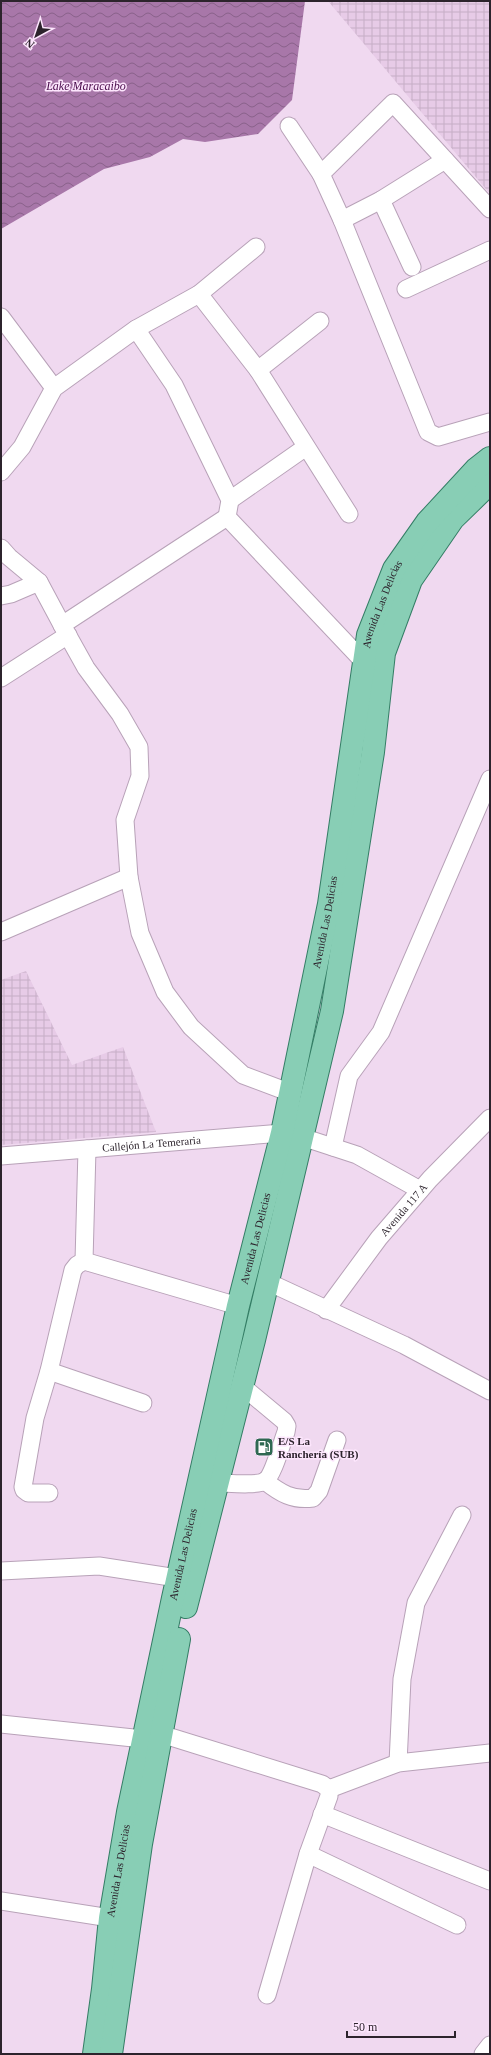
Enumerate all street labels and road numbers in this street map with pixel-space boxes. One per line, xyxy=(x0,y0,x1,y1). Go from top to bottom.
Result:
street label: Avenida Las Delicias xyxy=(360,558,404,649)
street label: Avenida Las Delicias xyxy=(310,875,339,969)
street label: Callejón La Temeraria xyxy=(102,1134,201,1154)
street label: Avenida 117 A xyxy=(378,1181,430,1238)
street label: Avenida Las Delicias xyxy=(238,1191,273,1285)
street label: Avenida Las Delicias xyxy=(167,1507,199,1601)
street label: Avenida Las Delicias xyxy=(104,1823,132,1918)

